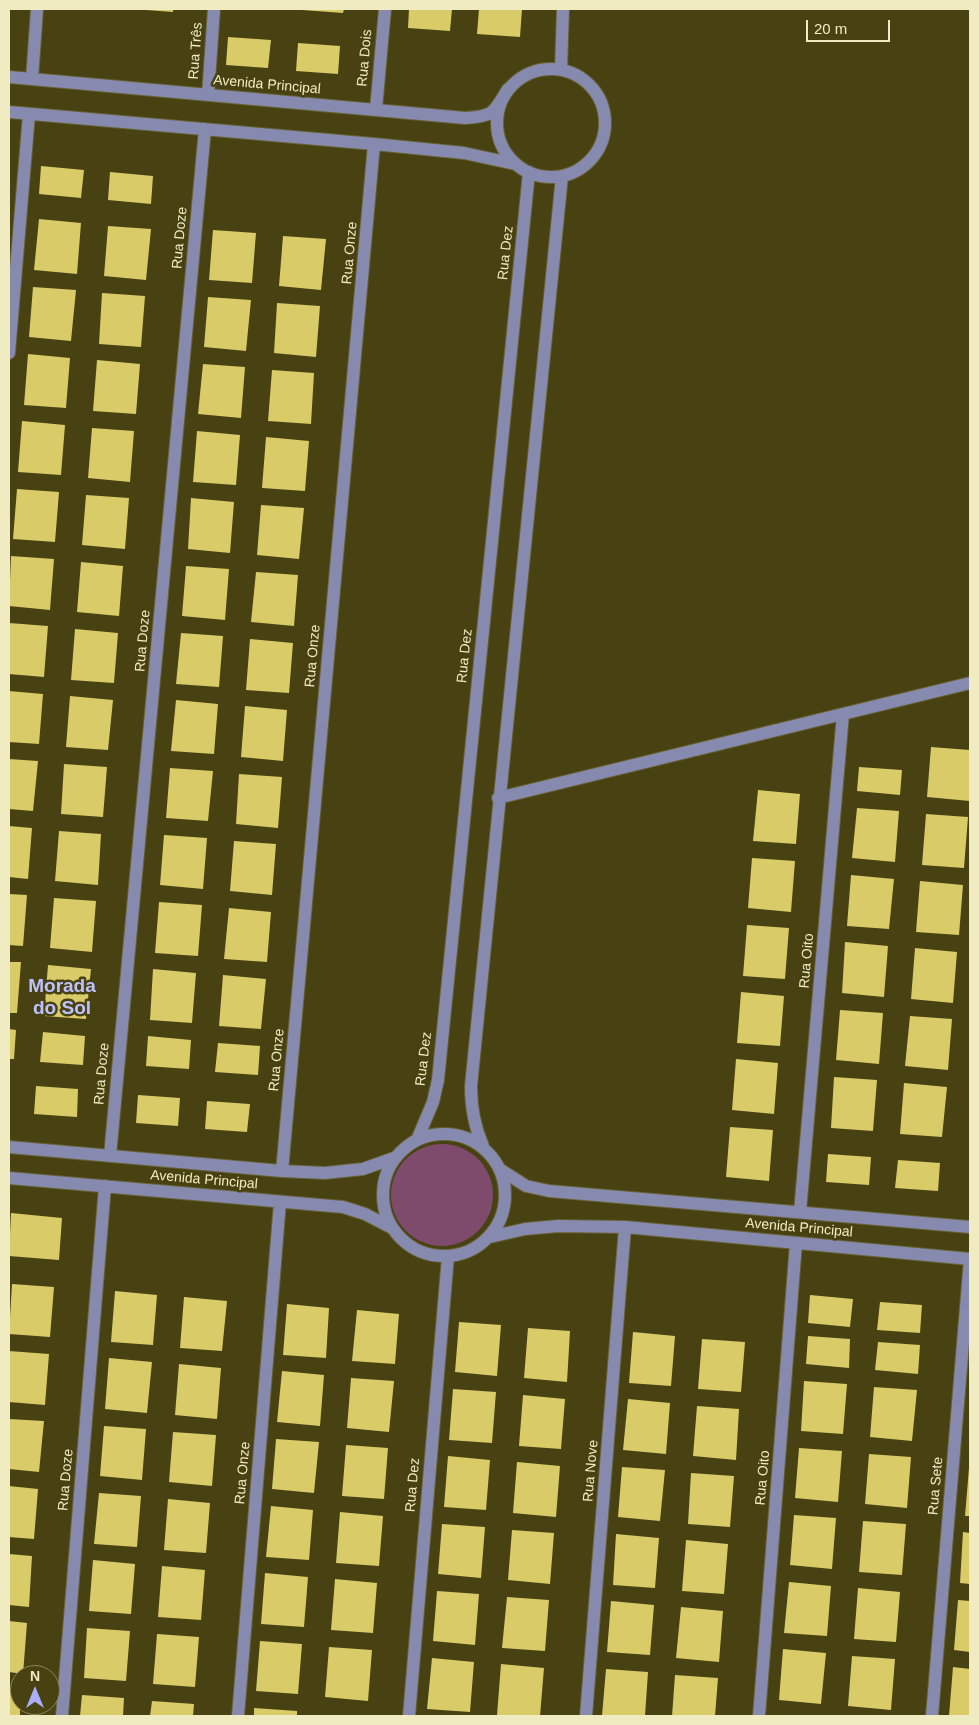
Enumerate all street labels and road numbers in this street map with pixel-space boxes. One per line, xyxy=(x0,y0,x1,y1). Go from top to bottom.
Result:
street label: Rua Três xyxy=(186,22,206,80)
street label: Rua Dois xyxy=(354,29,376,87)
street label: Avenida Principal xyxy=(213,72,321,98)
street label: Rua Doze xyxy=(169,206,191,270)
street label: Rua Onze xyxy=(339,221,361,285)
street label: Rua Dez xyxy=(495,225,517,281)
street label: Rua Doze xyxy=(132,609,154,673)
street label: Rua Onze xyxy=(302,624,324,688)
street label: Rua Dez xyxy=(454,628,476,684)
street label: Rua Oito xyxy=(796,933,818,989)
street label: Rua Onze xyxy=(266,1028,288,1092)
street label: Rua Dez xyxy=(412,1031,436,1087)
street label: Rua Doze xyxy=(91,1042,113,1106)
street label: Avenida Principal xyxy=(150,1167,258,1193)
street label: Avenida Principal xyxy=(745,1215,853,1241)
street label: Rua Nove xyxy=(580,1439,602,1503)
street label: Rua Onze xyxy=(232,1441,254,1505)
street label: Rua Doze xyxy=(55,1448,77,1512)
street label: Rua Oito xyxy=(752,1450,774,1506)
street label: Rua Sete xyxy=(925,1456,947,1516)
street label: Rua Dez xyxy=(402,1457,424,1513)

